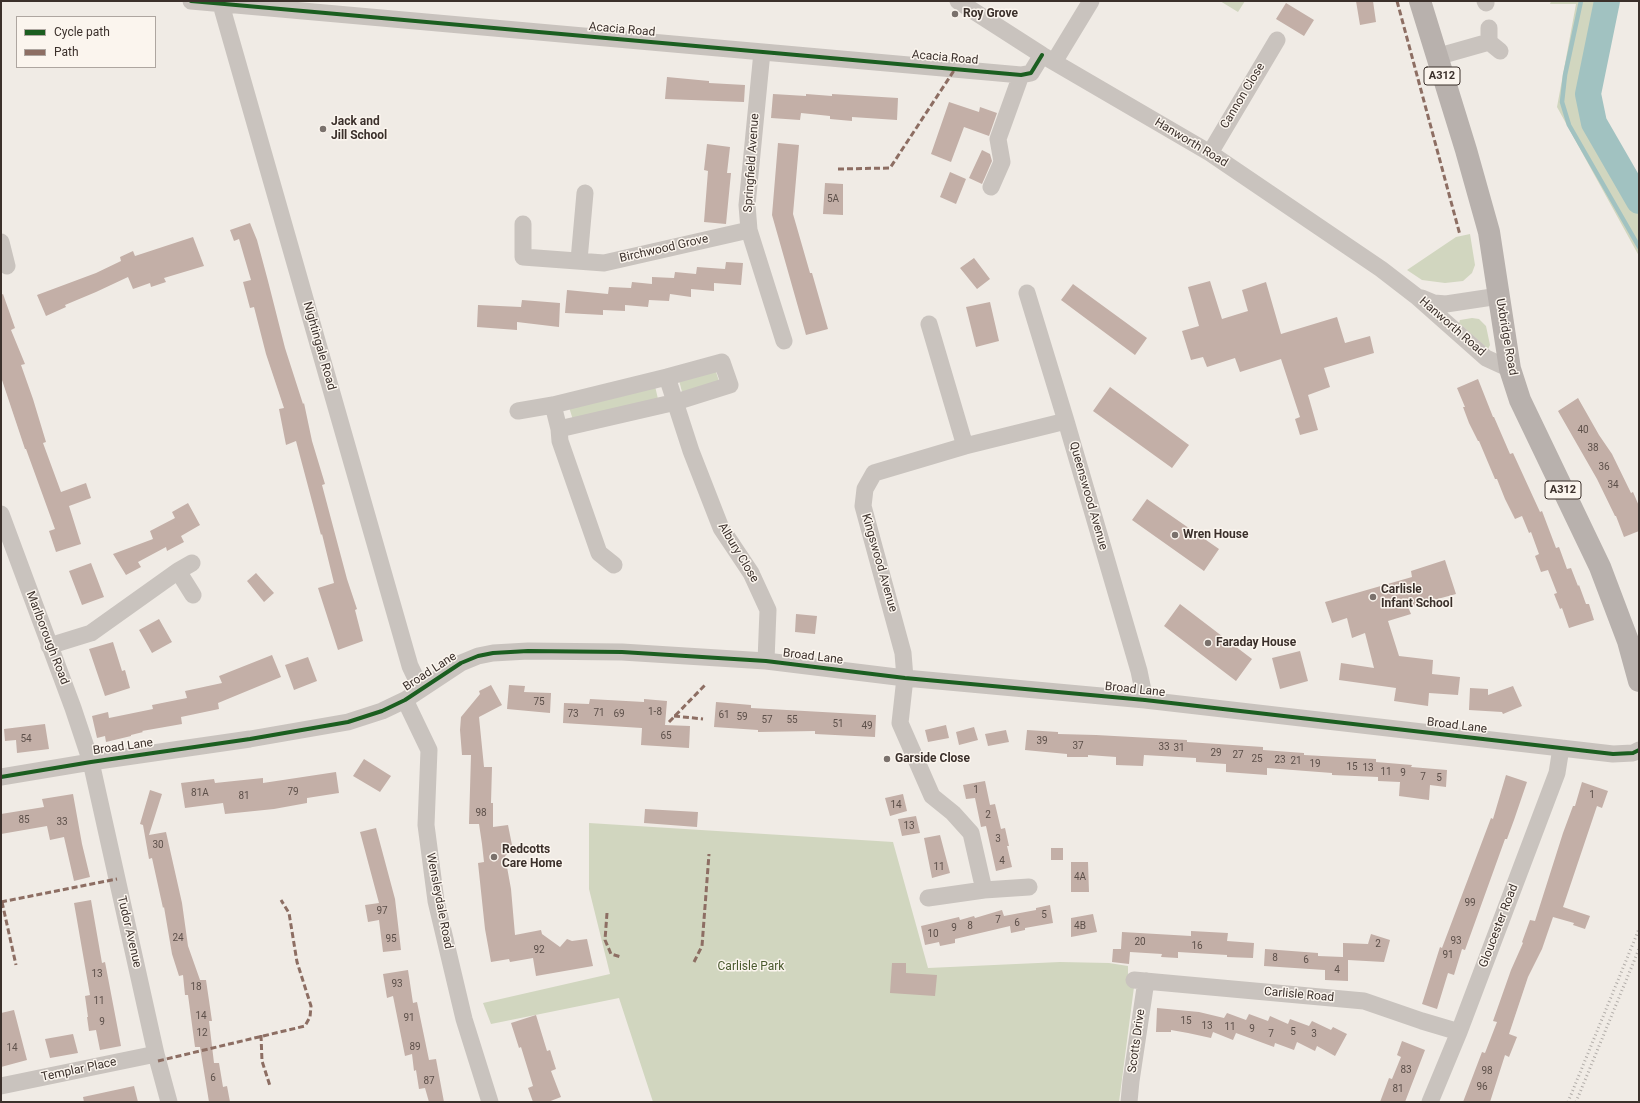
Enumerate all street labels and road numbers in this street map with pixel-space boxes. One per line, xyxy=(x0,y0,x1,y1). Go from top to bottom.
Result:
street label: Acacia Road xyxy=(588,20,656,40)
street label: Acacia Road xyxy=(911,48,979,68)
street label: Cannon Close xyxy=(1218,61,1268,131)
road number: A312 xyxy=(1424,67,1460,85)
street label: Springfield Avenue xyxy=(741,113,763,213)
street label: Hanworth Road xyxy=(1152,115,1230,171)
street label: Birchwood Grove xyxy=(618,232,710,266)
street label: Hanworth Road xyxy=(1416,294,1488,360)
street label: Uxbridge Road xyxy=(1492,297,1520,377)
street label: Nightingale Road xyxy=(299,300,339,392)
street label: Queenswood Avenue xyxy=(1066,440,1110,552)
road number: A312 xyxy=(1545,481,1581,499)
street label: Kingswood Avenue xyxy=(858,512,900,614)
street label: Albury Close xyxy=(715,521,761,585)
street label: Marlborough Road xyxy=(23,589,71,687)
street label: Broad Lane xyxy=(782,646,844,668)
street label: Broad Lane xyxy=(401,649,459,695)
street label: Broad Lane xyxy=(1104,680,1166,700)
street label: Broad Lane xyxy=(1426,715,1488,737)
street label: Broad Lane xyxy=(92,736,154,758)
street label: Wensleydale Road xyxy=(423,852,455,950)
street label: Gloucester Road xyxy=(1476,882,1522,970)
street label: Tudor Avenue xyxy=(114,895,144,969)
street label: Carlisle Road xyxy=(1263,985,1335,1005)
street label: Scotts Drive xyxy=(1125,1008,1149,1074)
street label: Templar Place xyxy=(40,1055,118,1085)

